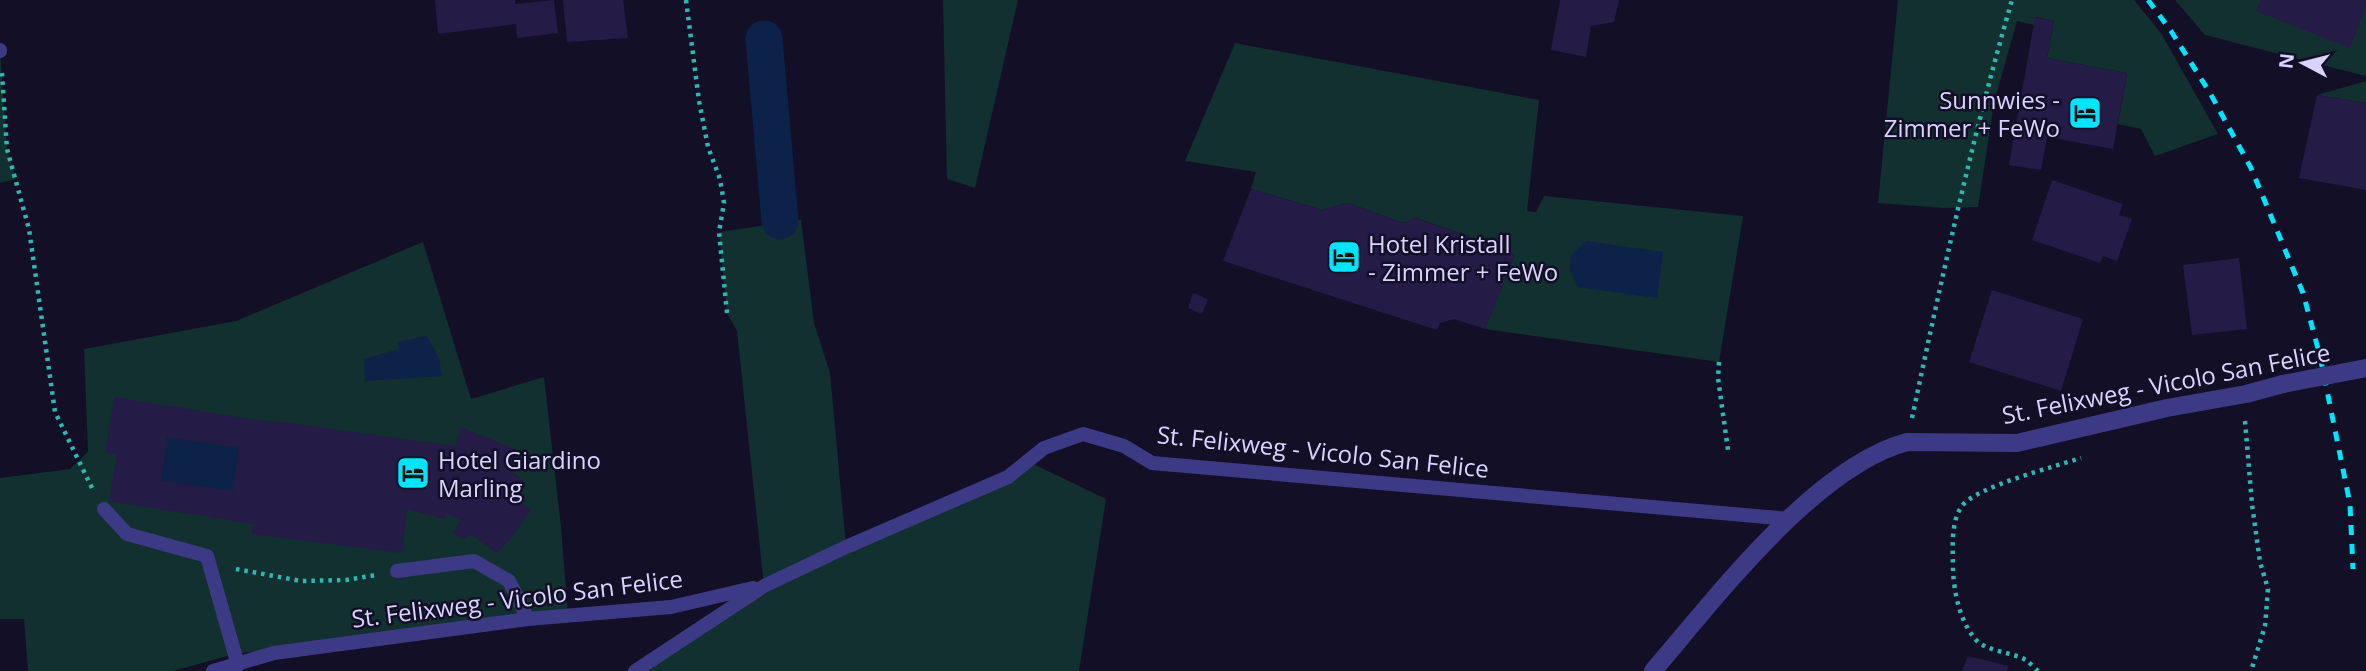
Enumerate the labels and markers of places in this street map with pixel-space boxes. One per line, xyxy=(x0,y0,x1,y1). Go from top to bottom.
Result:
place label: Sunnwies - Zimmer + FeWo xyxy=(1884,83,2060,144)
hotel icon: Sunnwies - Zimmer + FeWo xyxy=(2066,94,2104,132)
place label: Hotel Kristall - Zimmer + FeWo xyxy=(1368,227,1558,288)
hotel icon: Hotel Kristall - Zimmer + FeWo xyxy=(1325,238,1363,276)
place label: Hotel Giardino Marling xyxy=(438,443,601,504)
hotel icon: Hotel Giardino Marling xyxy=(394,454,432,492)

